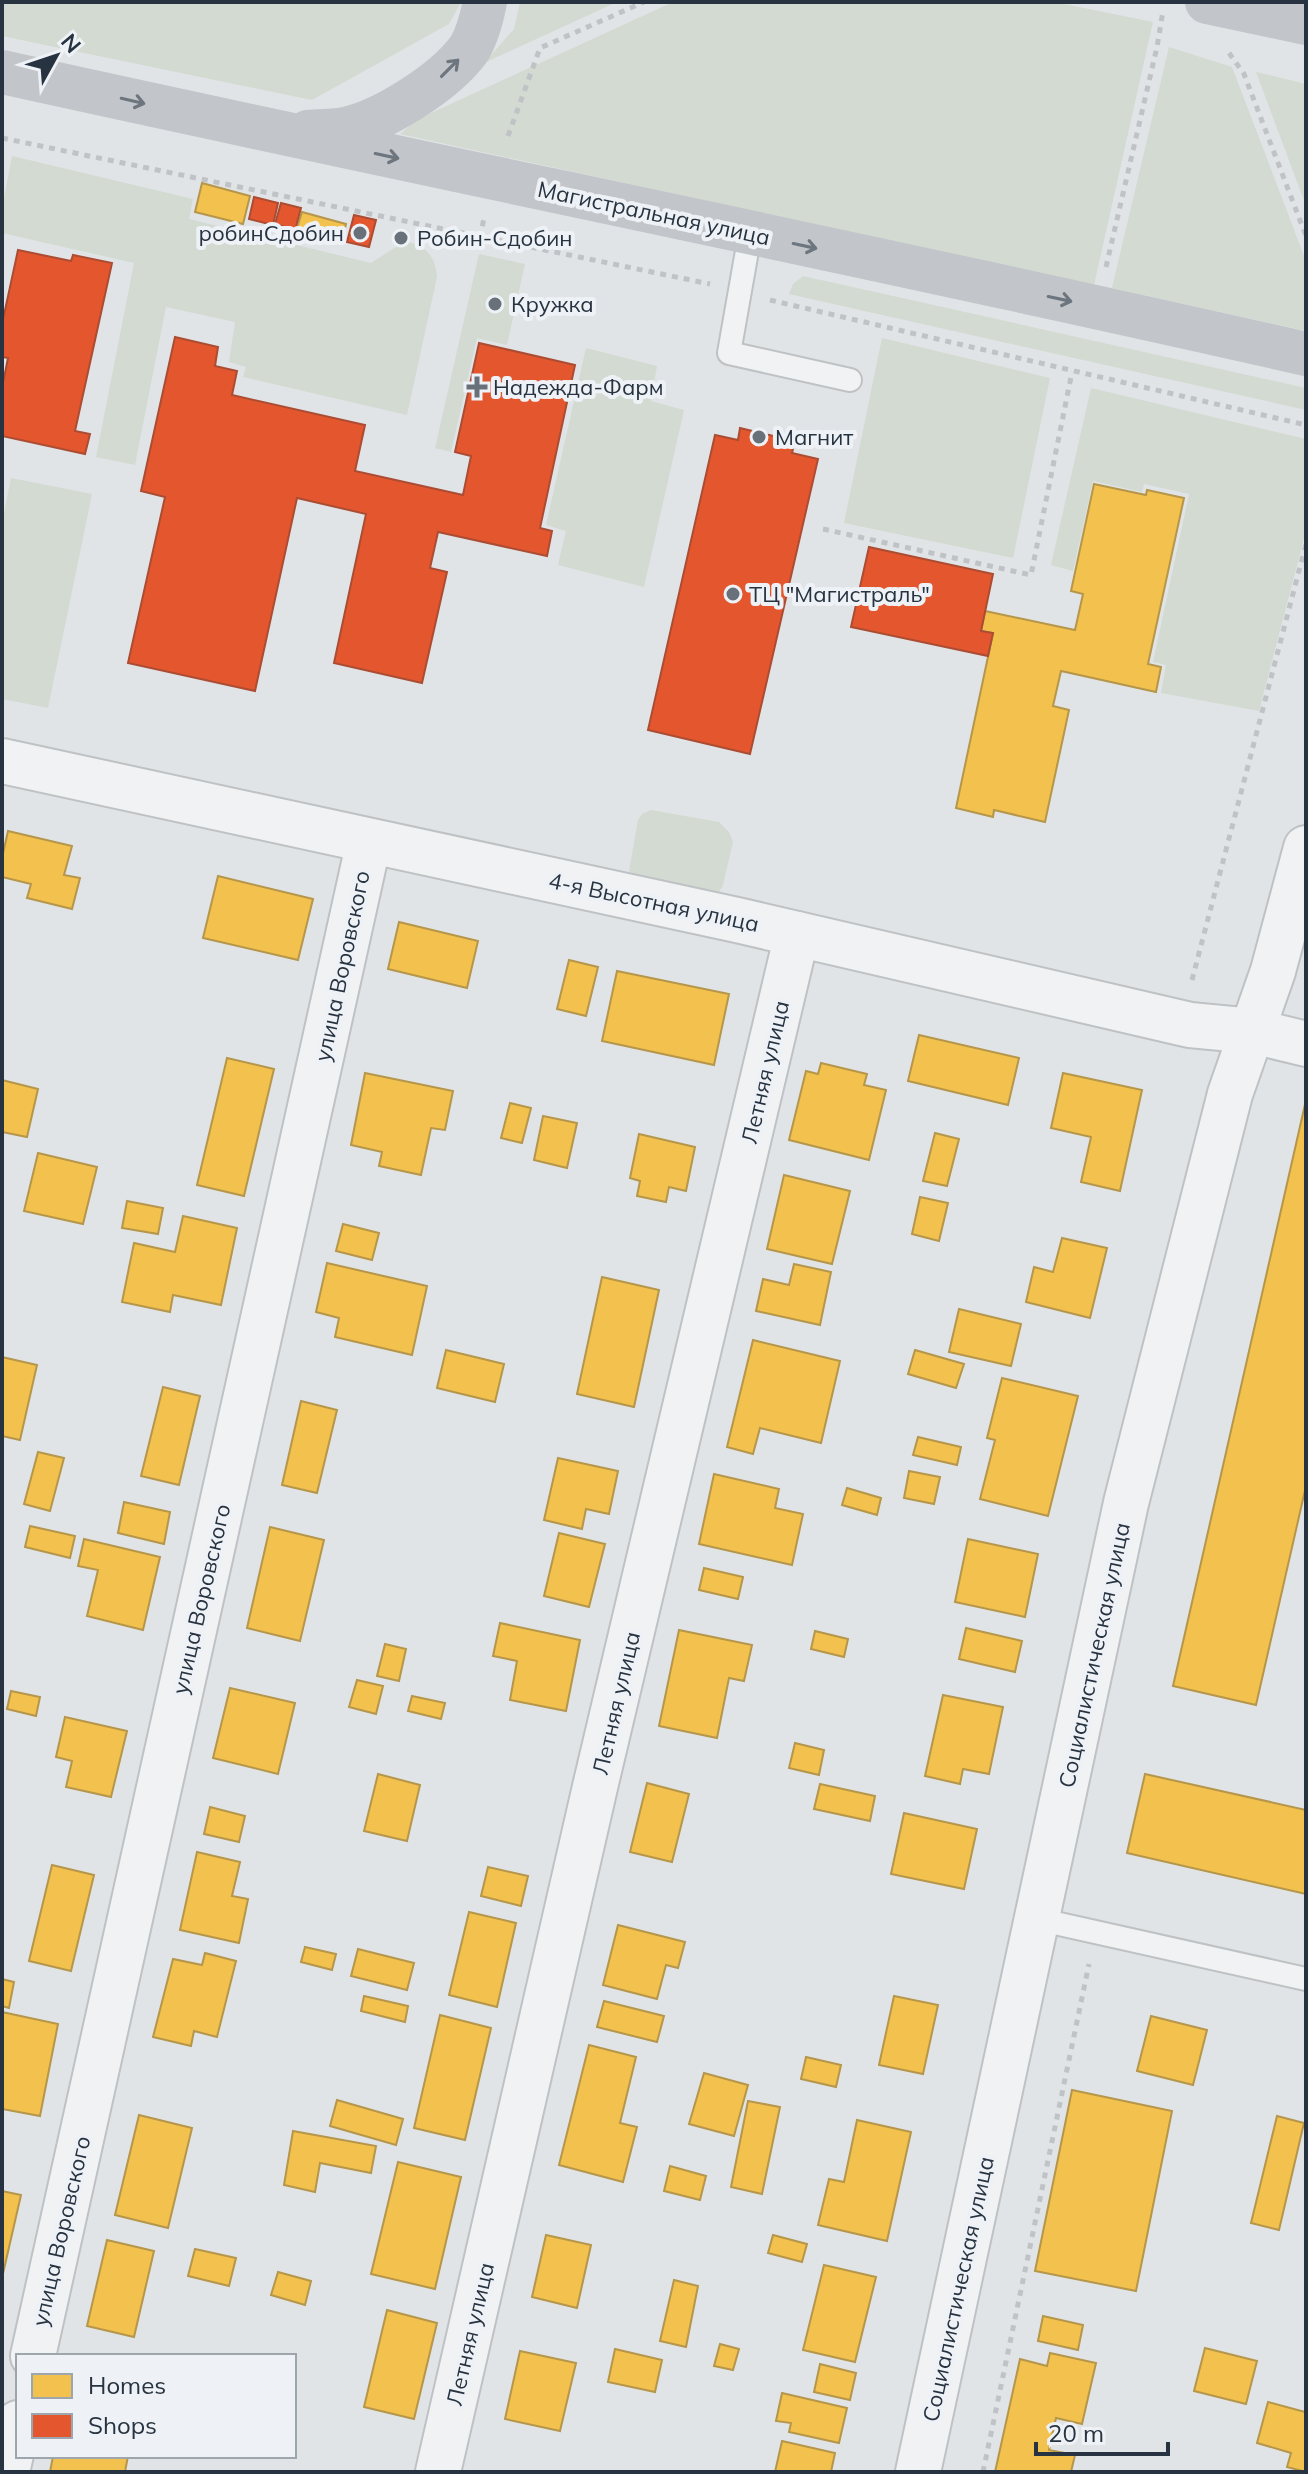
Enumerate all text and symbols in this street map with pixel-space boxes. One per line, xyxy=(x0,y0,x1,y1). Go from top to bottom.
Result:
north arrow xyxy=(16,16,96,96)
text: N xyxy=(55,28,87,59)
one-way arrow xyxy=(440,58,460,77)
one-way arrow xyxy=(119,94,145,109)
one-way arrow xyxy=(374,149,399,164)
street label: Магистральная улица xyxy=(535,175,773,251)
place label: робинСдобин xyxy=(198,219,344,247)
marker: робинСдобин xyxy=(351,224,369,242)
place label: Робин-Сдобин xyxy=(417,224,572,252)
marker: Робин-Сдобин xyxy=(392,229,410,247)
one-way arrow xyxy=(792,239,818,254)
place label: Кружка xyxy=(511,290,594,318)
one-way arrow xyxy=(1047,292,1072,307)
marker: Кружка xyxy=(486,295,504,313)
place label: Надежда-Фарм xyxy=(493,373,664,401)
marker: Надежда-Фарм xyxy=(468,378,486,396)
place label: Магнит xyxy=(775,423,853,451)
marker: Магнит xyxy=(750,428,768,446)
place label: ТЦ "Магистраль" xyxy=(749,580,930,608)
marker: ТЦ "Магистраль" xyxy=(724,585,742,603)
street label: 4-я Высотная улица xyxy=(546,866,762,938)
street label: улица Воровского xyxy=(308,868,376,1064)
street label: Летняя улица xyxy=(735,998,795,1146)
street label: улица Воровского xyxy=(165,1501,237,1697)
street label: Социалистическая улица xyxy=(1052,1520,1136,1790)
street label: Летняя улица xyxy=(586,1629,646,1777)
street label: улица Воровского xyxy=(25,2133,97,2329)
street label: Социалистическая улица xyxy=(916,2154,1000,2424)
street label: Летняя улица xyxy=(440,2260,500,2408)
legend xyxy=(16,2354,296,2458)
text: Homes xyxy=(88,2370,166,2400)
scale bar xyxy=(1036,2406,1168,2456)
text: Shops xyxy=(88,2410,157,2440)
text: 20 m xyxy=(1048,2418,1104,2448)

